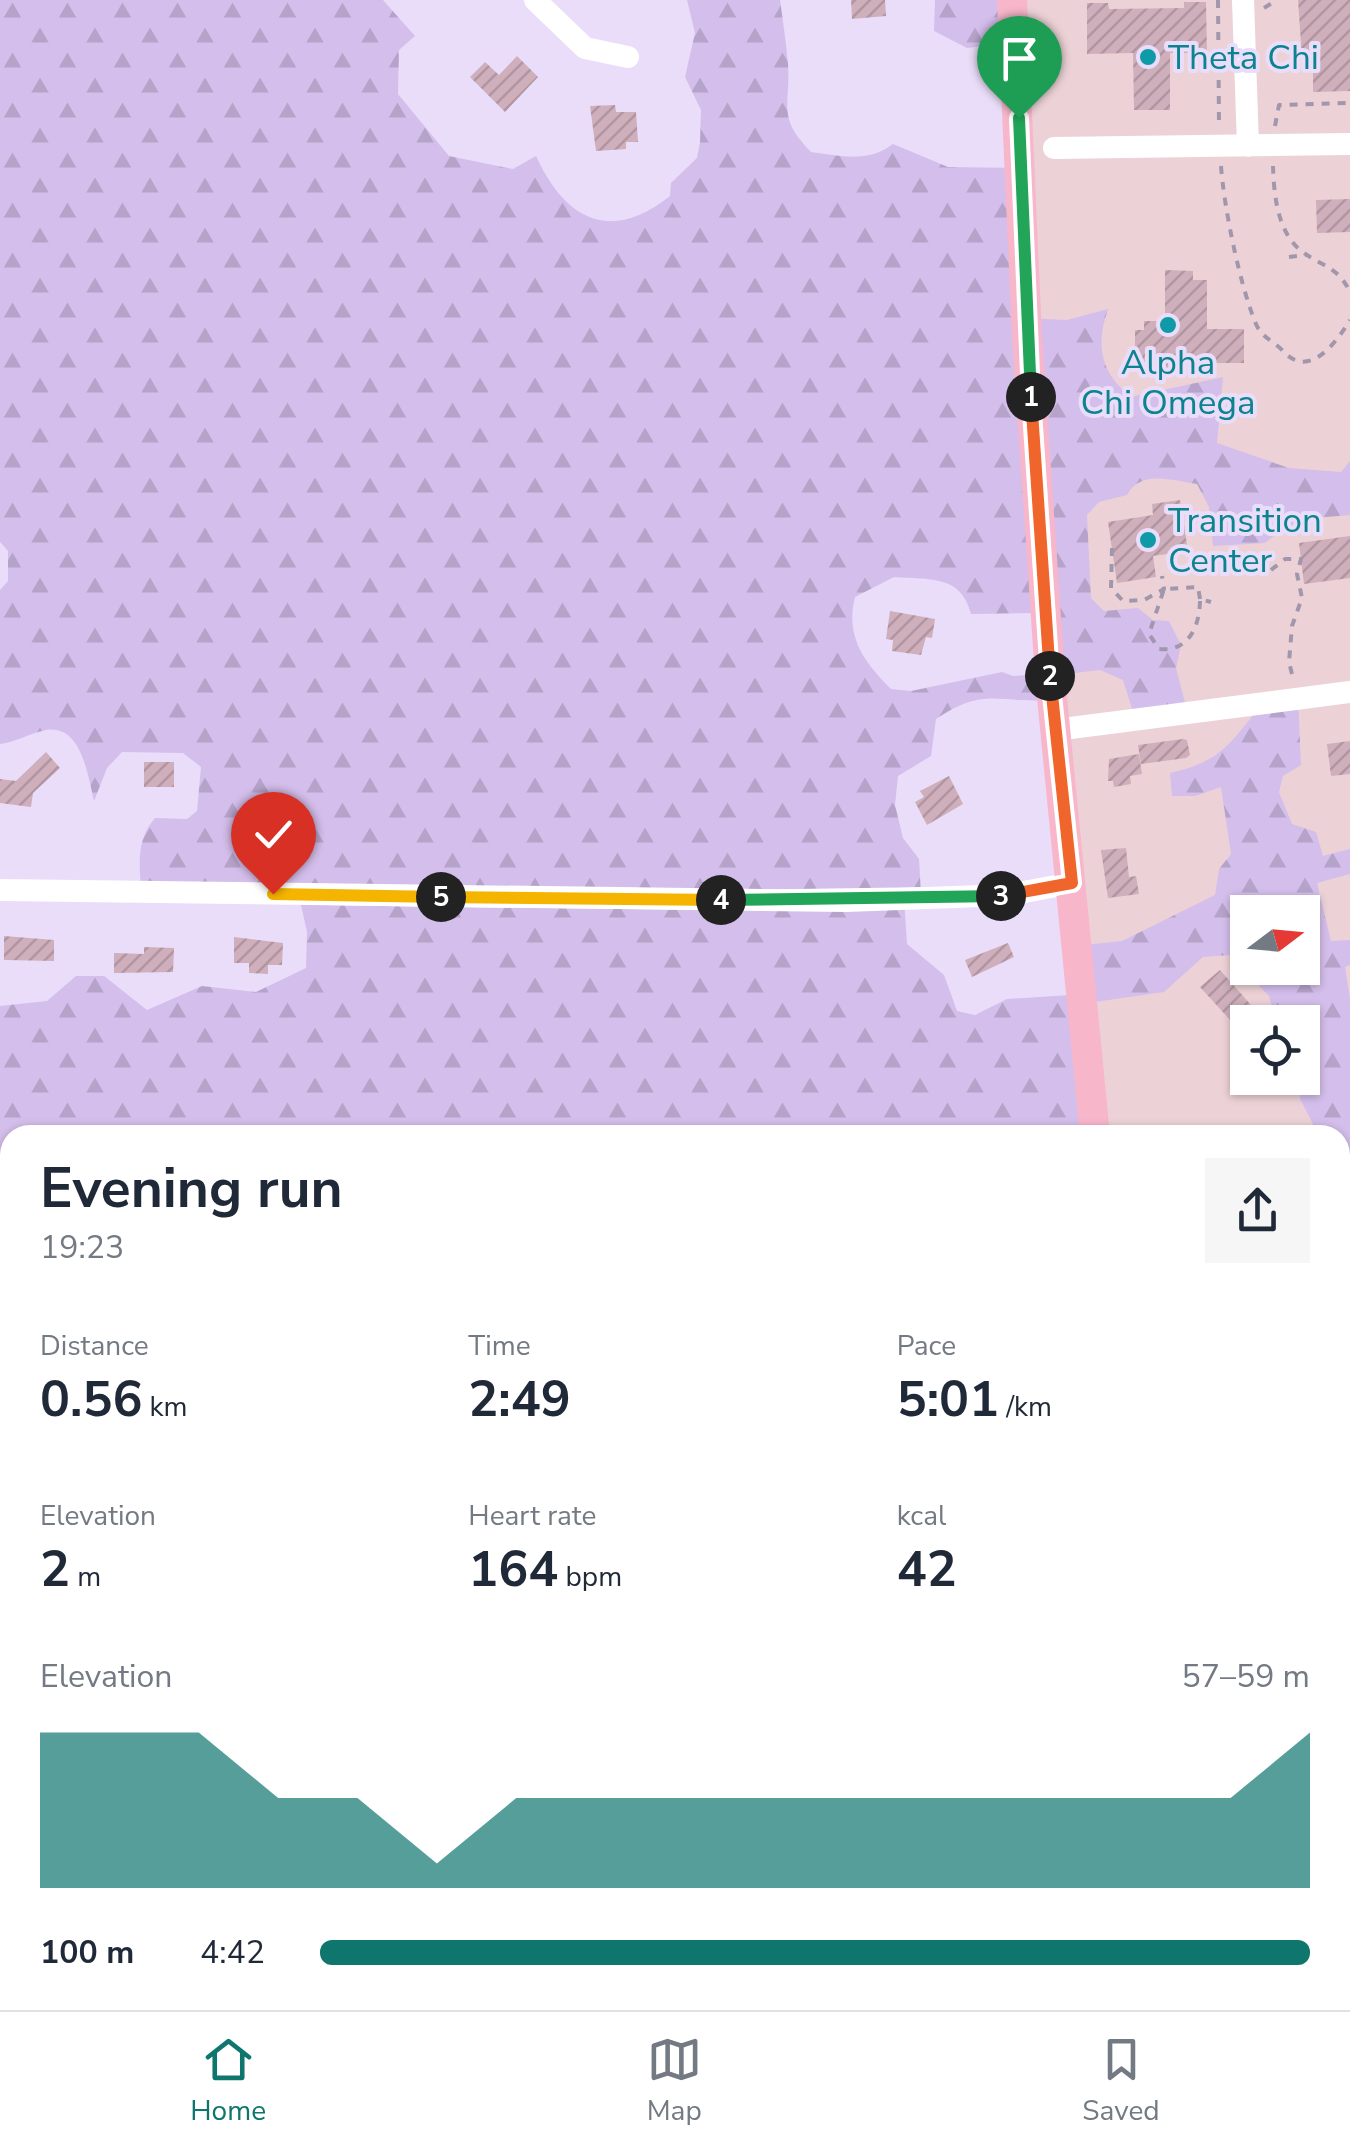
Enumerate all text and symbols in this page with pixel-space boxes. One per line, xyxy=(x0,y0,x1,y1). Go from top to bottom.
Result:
pin xyxy=(977,16,1062,119)
icon: arrive xyxy=(992,31,1047,86)
place label: Theta Chi xyxy=(1168,34,1319,81)
marker: Theta Chi xyxy=(1137,46,1159,68)
marker: Alpha Chi Omega xyxy=(1157,314,1179,336)
place label: Alpha Chi Omega xyxy=(1080,339,1256,426)
pin: 1 xyxy=(1006,372,1056,422)
text: 1 xyxy=(1023,378,1039,416)
place label: Transition Center xyxy=(1168,497,1322,584)
marker: Transition Center xyxy=(1137,529,1159,551)
pin: 2 xyxy=(1025,651,1075,701)
text: 2 xyxy=(1042,657,1058,695)
pin xyxy=(231,792,316,895)
icon: check xyxy=(246,807,301,862)
pin: 3 xyxy=(976,871,1026,921)
pin: 5 xyxy=(416,872,466,922)
pin: 4 xyxy=(696,875,746,925)
text: 3 xyxy=(993,877,1009,915)
text: 5 xyxy=(433,878,449,916)
text: 4 xyxy=(713,881,729,919)
north arrow xyxy=(1230,895,1320,985)
map controls xyxy=(1230,895,1320,1095)
button: locate xyxy=(1230,1005,1320,1095)
text: Evening run xyxy=(40,1151,343,1226)
button: share xyxy=(1205,1158,1310,1263)
text: 19:23 xyxy=(40,1226,124,1269)
text: Distance xyxy=(40,1327,149,1365)
text: Time xyxy=(468,1327,531,1365)
text: Pace xyxy=(897,1327,956,1365)
text: 0.56 xyxy=(40,1365,142,1434)
text: 2:49 xyxy=(468,1365,571,1434)
text: 5:01 xyxy=(897,1365,999,1434)
text: km xyxy=(142,1388,188,1426)
text: /km xyxy=(999,1388,1052,1426)
text: Elevation xyxy=(40,1497,156,1535)
text: Heart rate xyxy=(468,1497,596,1535)
text: kcal xyxy=(897,1497,946,1535)
text: 2 xyxy=(40,1535,70,1604)
text: 164 xyxy=(468,1535,558,1604)
text: 42 xyxy=(897,1535,957,1604)
text: m xyxy=(70,1558,101,1596)
text: bpm xyxy=(558,1558,622,1596)
text: Elevation xyxy=(40,1655,173,1698)
text: 57–59 m xyxy=(1182,1655,1310,1698)
text: 100 m xyxy=(40,1931,134,1974)
text: 4:42 xyxy=(200,1931,265,1974)
tab: Home xyxy=(190,2032,266,2130)
tab: Map xyxy=(647,2032,702,2130)
tab: Saved xyxy=(1082,2032,1160,2130)

